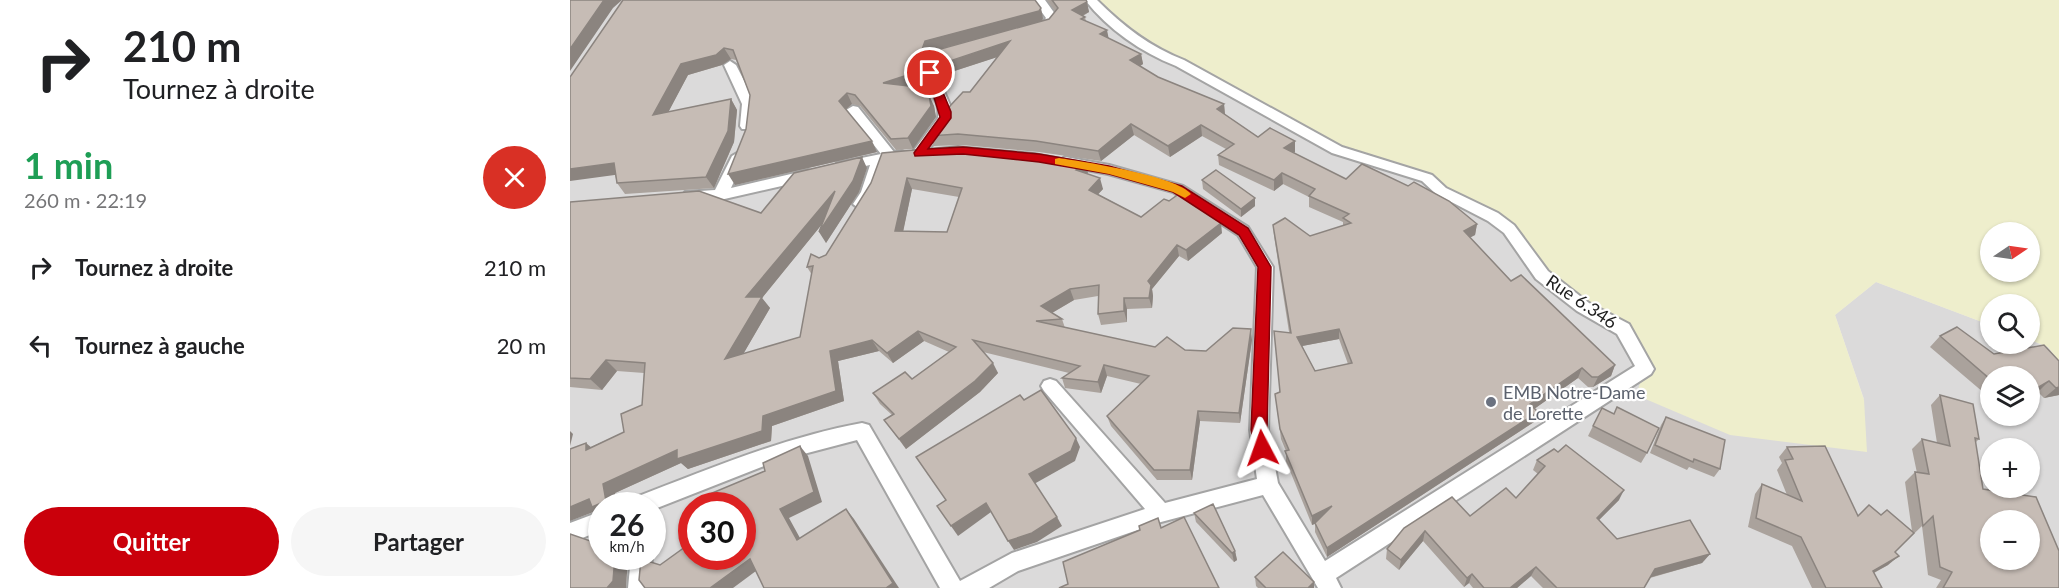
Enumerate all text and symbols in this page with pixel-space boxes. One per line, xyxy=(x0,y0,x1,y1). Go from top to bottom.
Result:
text: 210 m xyxy=(123,21,241,71)
icon: right xyxy=(24,24,102,102)
pin xyxy=(904,47,955,98)
icon: arrive xyxy=(913,56,946,89)
text: Tournez à droite xyxy=(123,72,315,105)
text: 1 min xyxy=(24,143,113,187)
button: close xyxy=(483,146,546,209)
text: 260 m · 22:19 xyxy=(24,188,147,212)
north arrow xyxy=(1980,222,2040,282)
map controls xyxy=(1980,222,2040,570)
icon: right xyxy=(24,251,57,284)
text: Tournez à droite xyxy=(75,254,233,281)
text: 210 m xyxy=(484,254,546,281)
street label: Rue 6.346 xyxy=(1542,269,1622,333)
button: search xyxy=(1980,294,2040,354)
icon: left xyxy=(24,329,57,362)
text: Tournez à gauche xyxy=(75,332,245,359)
text: 20 m xyxy=(497,332,546,359)
button: layers xyxy=(1980,366,2040,426)
place label: EMB Notre-Dame de Lorette xyxy=(1503,381,1645,424)
marker: EMB Notre-Dame de Lorette xyxy=(1484,395,1498,409)
position arrow xyxy=(1230,416,1294,480)
button: + xyxy=(1980,438,2040,498)
speed limit sign: 30 xyxy=(678,492,756,570)
text: 26 xyxy=(610,506,644,542)
button: Quitter xyxy=(24,507,279,576)
button: Partager xyxy=(291,507,546,576)
button: − xyxy=(1980,510,2040,570)
text: km/h xyxy=(609,537,645,555)

